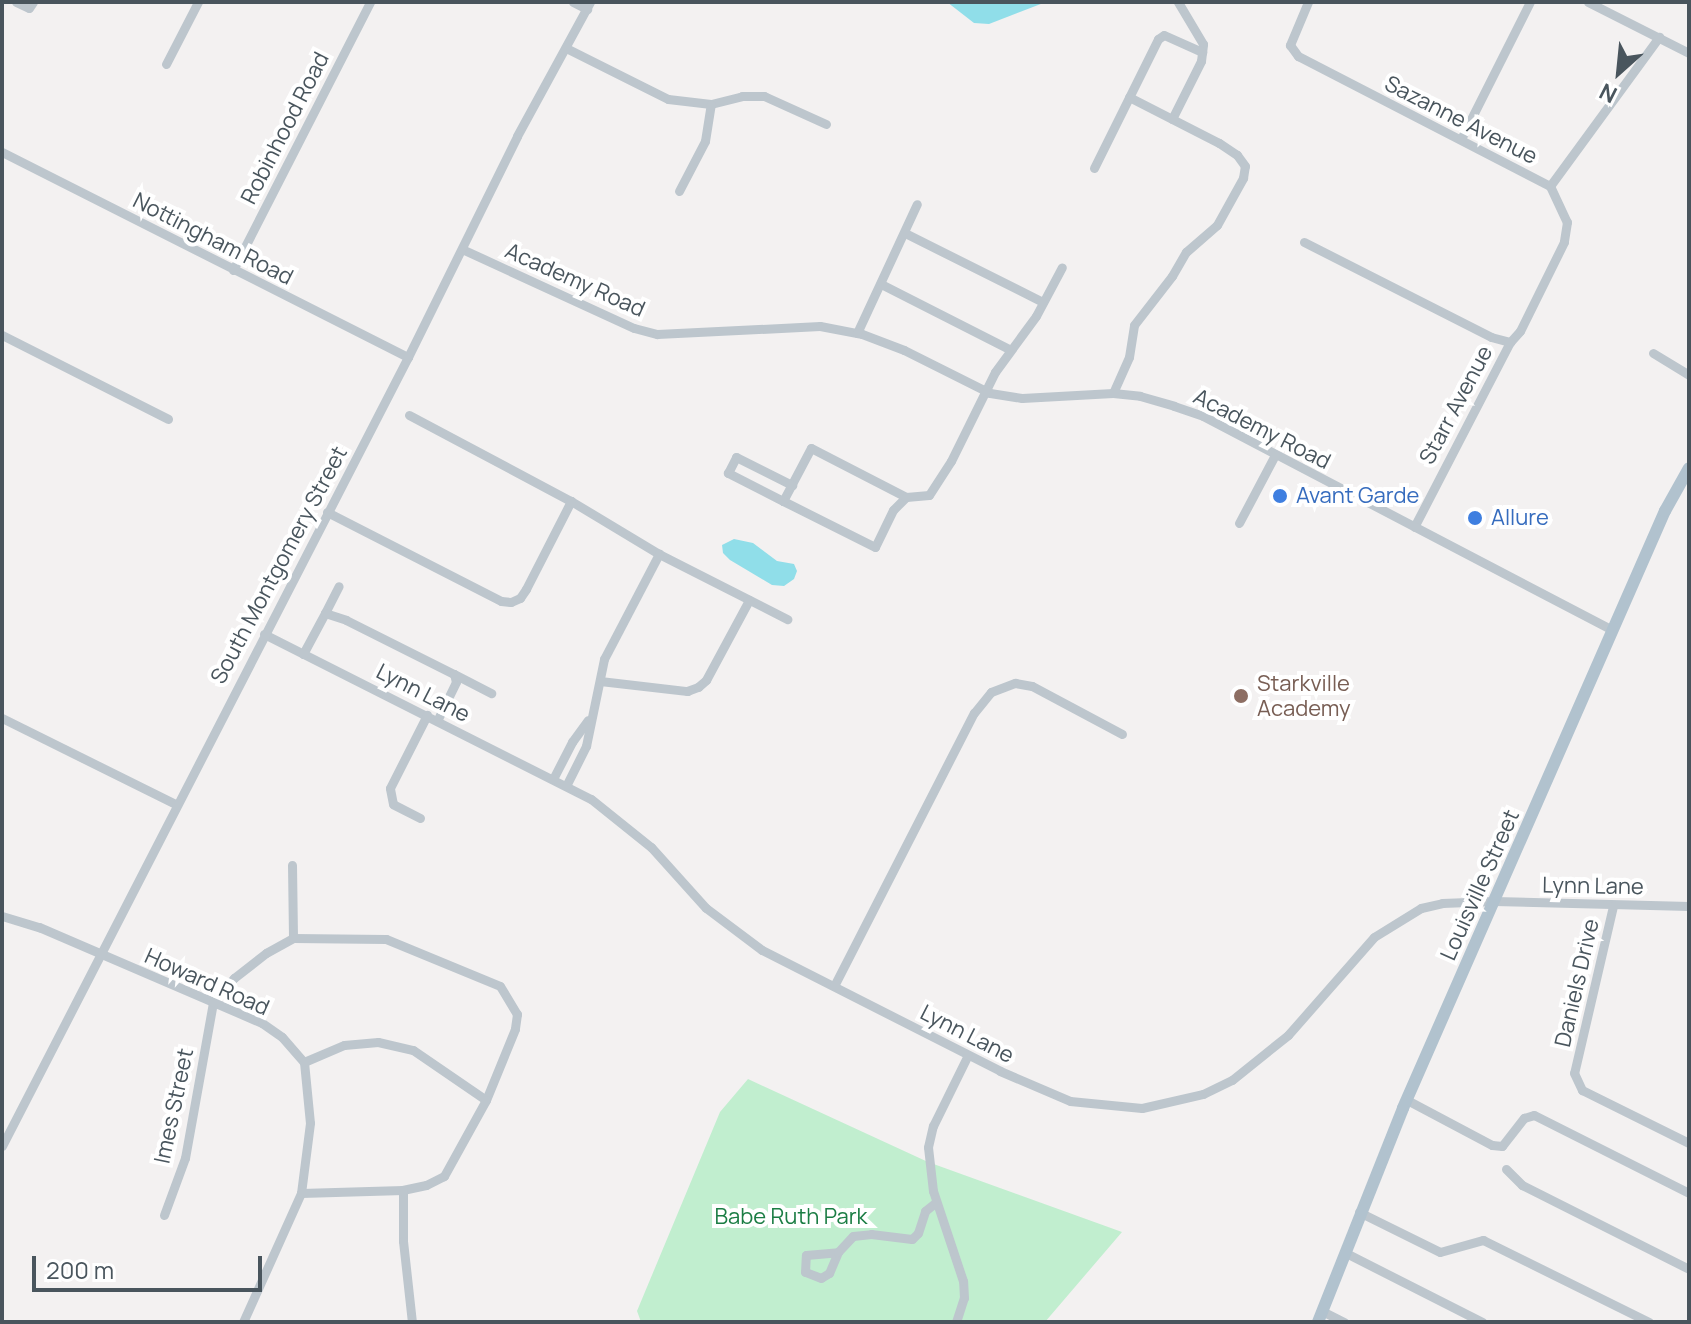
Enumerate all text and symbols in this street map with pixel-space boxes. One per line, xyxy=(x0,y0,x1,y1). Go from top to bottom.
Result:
north arrow xyxy=(1579,32,1659,112)
street label: Robinhood Road xyxy=(235,48,335,208)
street label: Sazanne Avenue xyxy=(1380,70,1542,170)
text: N xyxy=(1594,76,1622,110)
street label: Nottingham Road xyxy=(129,187,297,291)
street label: Academy Road xyxy=(501,237,649,323)
street label: Starr Avenue xyxy=(1414,341,1498,469)
street label: Academy Road xyxy=(1189,383,1335,475)
street label: South Montgomery Street xyxy=(205,442,353,688)
place label: Avant Garde xyxy=(1296,483,1419,509)
marker: Avant Garde xyxy=(1271,487,1289,505)
place label: Allure xyxy=(1491,505,1549,531)
marker: Allure xyxy=(1466,509,1484,527)
street label: Lynn Lane xyxy=(372,658,474,728)
place label: Starkville Academy xyxy=(1257,670,1351,722)
marker: Starkville Academy xyxy=(1232,687,1250,705)
street label: Louisville Street xyxy=(1435,806,1525,964)
street label: Lynn Lane xyxy=(1542,872,1644,900)
street label: Daniels Drive xyxy=(1549,916,1605,1050)
street label: Howard Road xyxy=(141,943,273,1021)
street label: Lynn Lane xyxy=(916,999,1018,1069)
street label: Imes Street xyxy=(149,1046,199,1166)
park label: Babe Ruth Park xyxy=(714,1204,868,1230)
scale bar xyxy=(36,1240,266,1290)
text: 200 m xyxy=(46,1253,114,1286)

